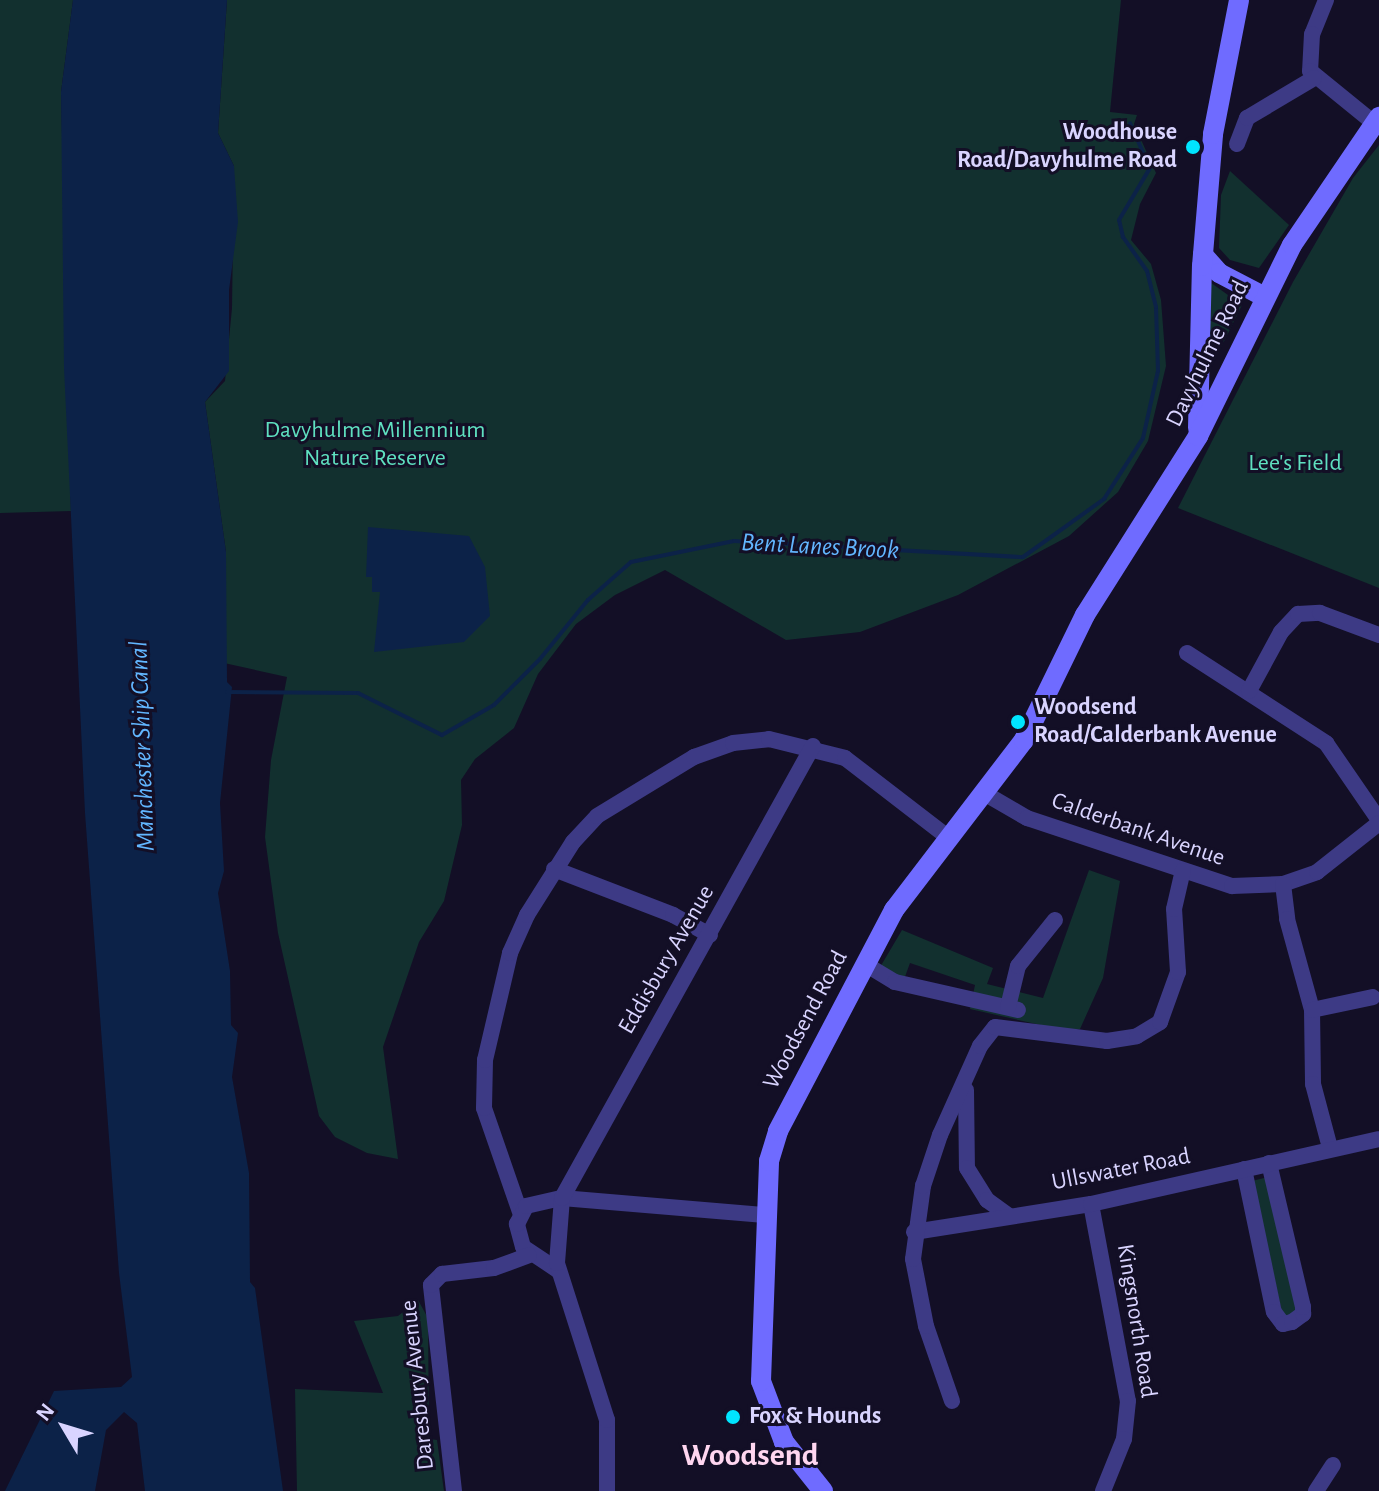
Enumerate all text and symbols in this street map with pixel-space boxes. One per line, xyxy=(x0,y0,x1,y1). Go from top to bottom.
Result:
place label: Woodhouse Road/Davyhulme Road xyxy=(957,119,1177,175)
marker: Woodhouse Road/Davyhulme Road xyxy=(1184,138,1202,156)
street label: Davyhulme Road xyxy=(1160,276,1256,432)
park label: Davyhulme Millennium Nature Reserve xyxy=(265,417,485,473)
park label: Lee's Field xyxy=(1248,450,1342,478)
water label: Bent Lanes Brook xyxy=(740,527,900,567)
water label: Manchester Ship Canal xyxy=(124,640,162,852)
place label: Woodsend Road/Calderbank Avenue xyxy=(1034,694,1277,750)
marker: Woodsend Road/Calderbank Avenue xyxy=(1009,713,1027,731)
street label: Calderbank Avenue xyxy=(1048,787,1228,873)
street label: Eddisbury Avenue xyxy=(613,880,721,1040)
street label: Woodsend Road xyxy=(757,946,855,1094)
street label: Ullswater Road xyxy=(1049,1142,1193,1198)
street label: Kingsnorth Road xyxy=(1110,1242,1162,1400)
street label: Daresbury Avenue xyxy=(395,1299,441,1471)
north arrow xyxy=(24,1387,104,1467)
text: N xyxy=(32,1399,58,1425)
place label: Fox & Hounds xyxy=(749,1403,881,1431)
marker: Fox & Hounds xyxy=(724,1408,742,1426)
district label: Woodsend xyxy=(682,1436,818,1474)

